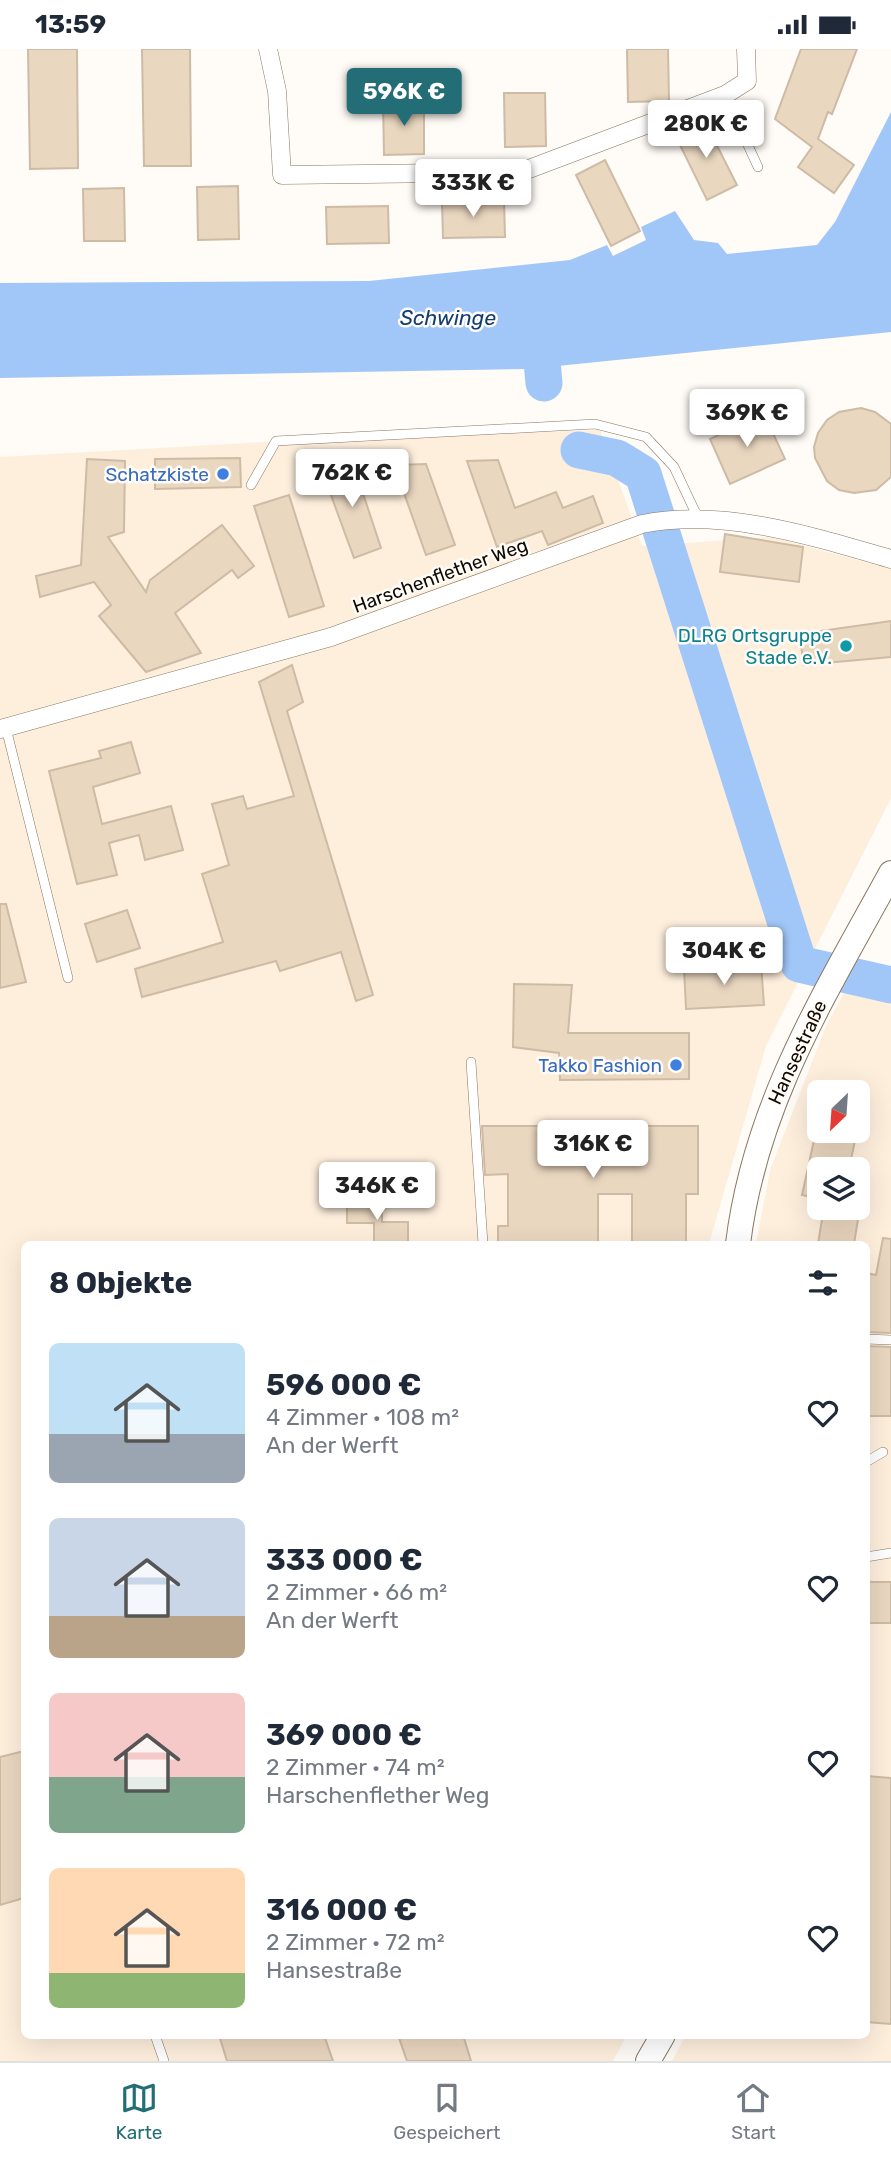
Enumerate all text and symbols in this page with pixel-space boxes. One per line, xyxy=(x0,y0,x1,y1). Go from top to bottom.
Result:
text: 13:59 xyxy=(35,9,106,40)
pin: 596K € xyxy=(347,69,461,128)
text: 596K € xyxy=(363,77,445,105)
pin: 280K € xyxy=(649,101,763,160)
text: 280K € xyxy=(664,109,748,137)
pin: 333K € xyxy=(416,159,530,219)
text: 333K € xyxy=(431,168,515,196)
water label: Schwinge xyxy=(400,305,496,330)
pin: 369K € xyxy=(690,389,804,449)
text: 369K € xyxy=(706,398,788,426)
pin: 762K € xyxy=(295,449,409,509)
text: 762K € xyxy=(312,458,392,486)
place label: Schatzkiste xyxy=(105,463,209,486)
marker: Schatzkiste xyxy=(215,466,231,482)
street label: Harschenflether Weg xyxy=(350,533,531,618)
place label: DLRG Ortsgruppe Stade e.V. xyxy=(678,624,832,669)
marker: DLRG Ortsgruppe Stade e.V. xyxy=(838,638,854,654)
pin: 304K € xyxy=(667,927,781,987)
text: 304K € xyxy=(682,936,766,964)
street label: Hansestraße xyxy=(763,996,832,1108)
place label: Takko Fashion xyxy=(538,1054,662,1077)
marker: Takko Fashion xyxy=(668,1057,684,1073)
north arrow xyxy=(807,1080,870,1143)
map controls xyxy=(807,1080,870,1220)
pin: 316K € xyxy=(536,1121,650,1180)
text: 316K € xyxy=(553,1129,633,1157)
button: layers xyxy=(807,1157,870,1220)
pin: 346K € xyxy=(320,1163,434,1222)
text: 346K € xyxy=(335,1171,419,1199)
icon: filters xyxy=(804,1264,842,1302)
text: 8 Objekte xyxy=(49,1265,192,1301)
text: 596 000 € xyxy=(266,1367,422,1403)
icon: home xyxy=(105,1371,189,1455)
icon: heart xyxy=(804,1394,842,1432)
text: 4 Zimmer · 108 m² xyxy=(266,1403,459,1431)
text: An der Werft xyxy=(266,1431,398,1459)
text: 333 000 € xyxy=(266,1542,423,1578)
icon: home xyxy=(105,1546,189,1630)
icon: heart xyxy=(804,1569,842,1607)
text: 2 Zimmer · 66 m² xyxy=(266,1578,447,1606)
text: An der Werft xyxy=(266,1606,398,1634)
text: 369 000 € xyxy=(266,1717,422,1753)
icon: home xyxy=(105,1721,189,1805)
icon: heart xyxy=(804,1744,842,1782)
text: 2 Zimmer · 74 m² xyxy=(266,1753,445,1781)
text: Harschenflether Weg xyxy=(266,1781,489,1809)
text: 316 000 € xyxy=(266,1892,417,1928)
icon: home xyxy=(105,1896,189,1980)
icon: heart xyxy=(804,1919,842,1957)
text: 2 Zimmer · 72 m² xyxy=(266,1928,445,1956)
text: Hansestraße xyxy=(266,1956,402,1984)
tab: Karte xyxy=(115,2079,162,2144)
tab: Gespeichert xyxy=(393,2079,500,2144)
tab: Start xyxy=(731,2079,776,2144)

